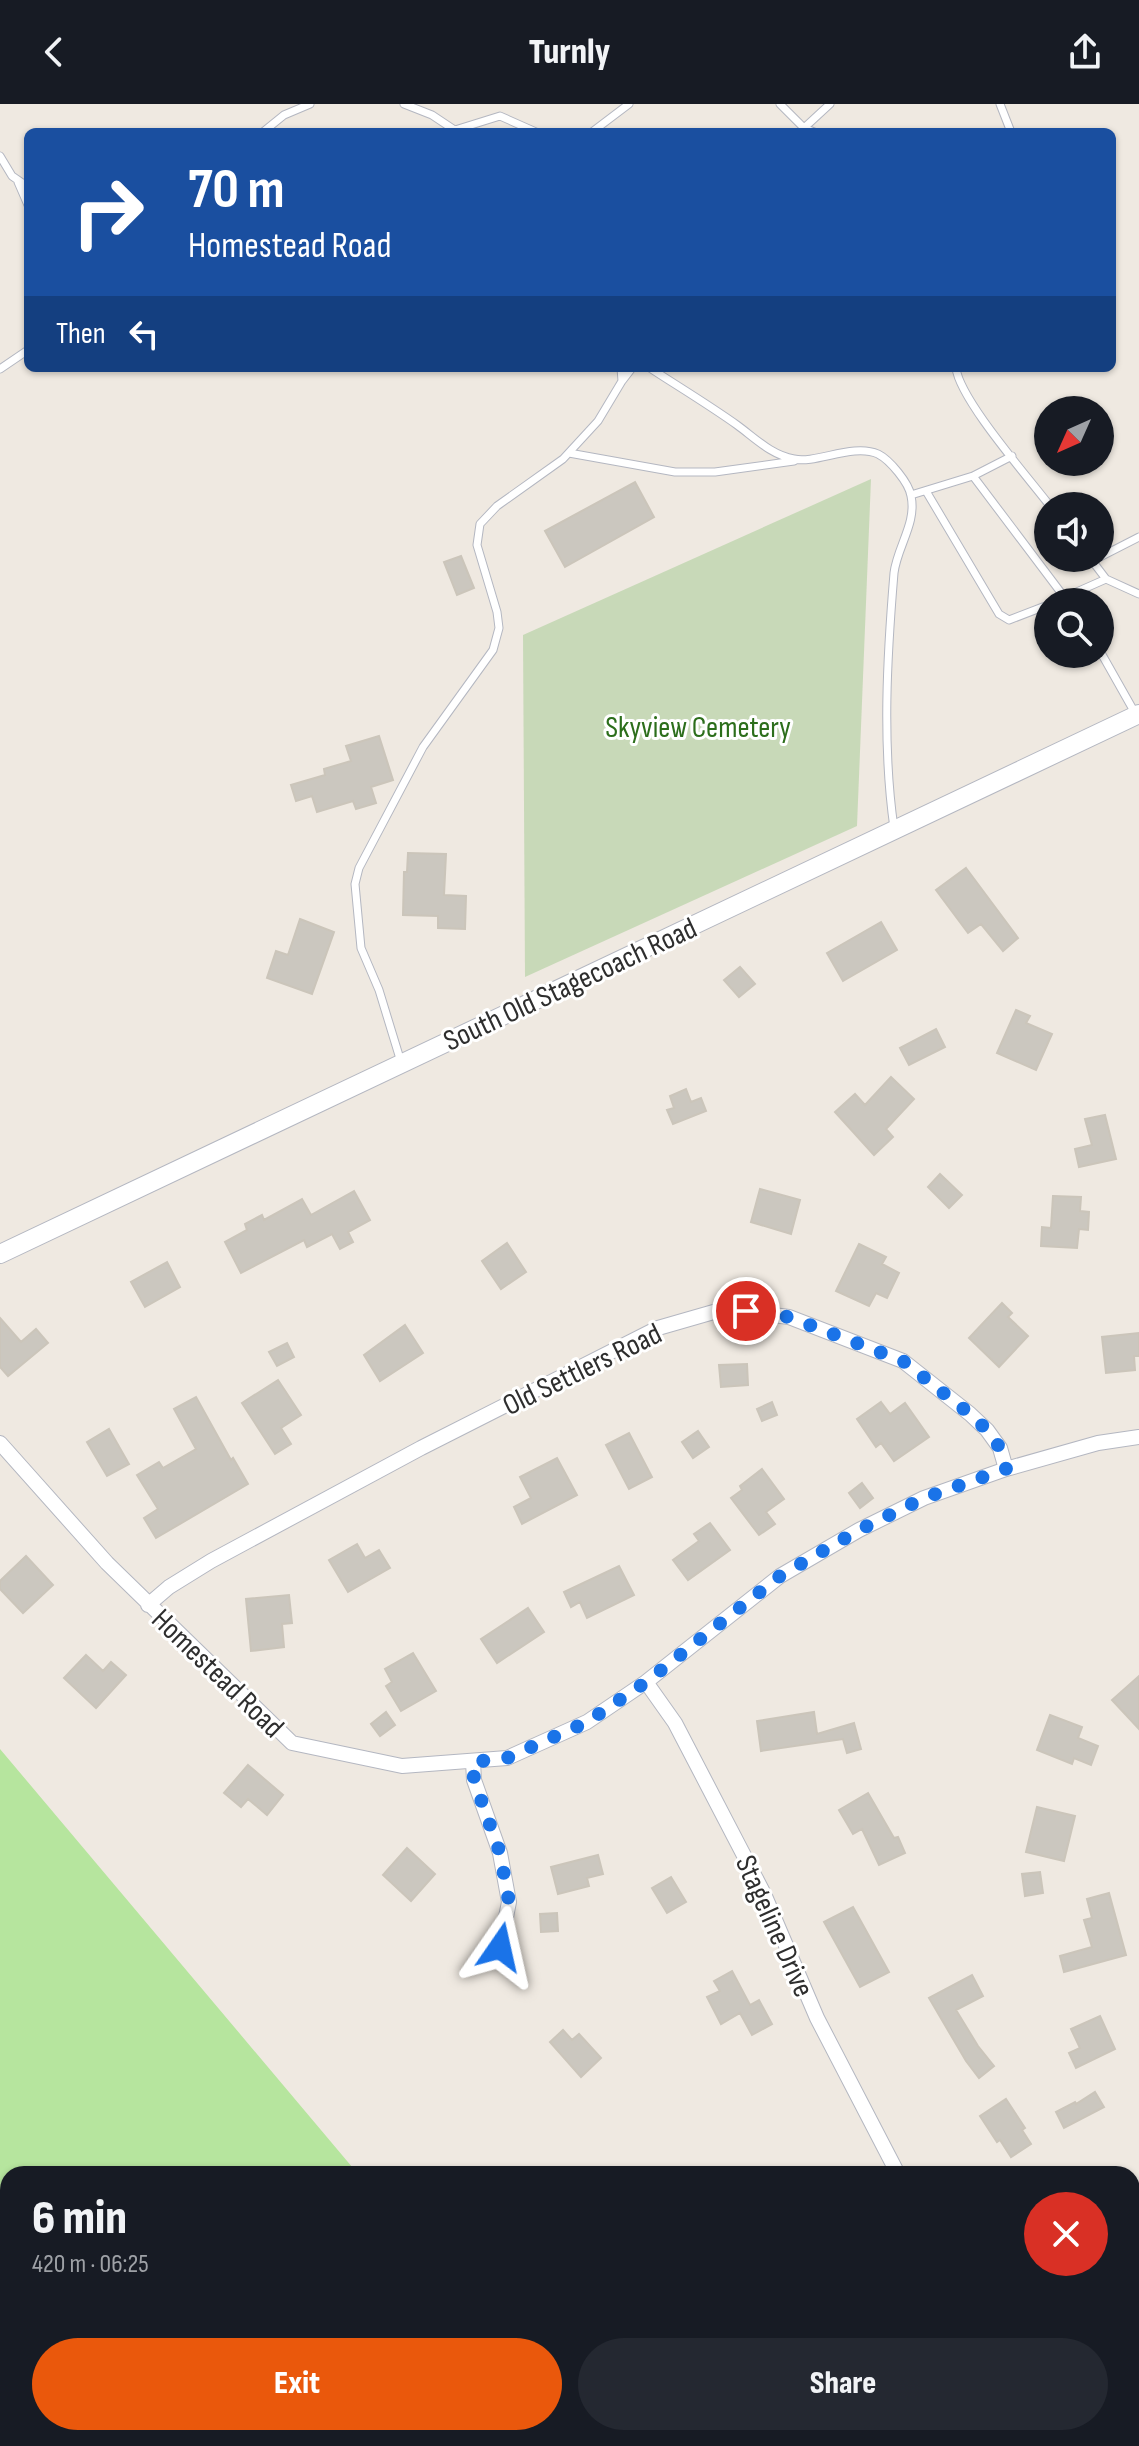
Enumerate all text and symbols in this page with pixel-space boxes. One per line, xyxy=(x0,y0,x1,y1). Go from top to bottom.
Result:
icon: back xyxy=(32,30,76,74)
icon: share xyxy=(1063,30,1107,74)
text: Turnly xyxy=(529,31,610,74)
text: 70 m xyxy=(188,157,285,224)
icon: right xyxy=(56,160,160,264)
text: Homestead Road xyxy=(188,225,391,268)
icon: left xyxy=(122,312,166,356)
text: Then xyxy=(56,316,106,352)
north arrow xyxy=(1034,396,1114,476)
map controls xyxy=(1034,396,1114,668)
button: sound xyxy=(1034,492,1114,572)
button: search xyxy=(1034,588,1114,668)
park label: Skyview Cemetery xyxy=(605,710,791,746)
street label: South Old Stagecoach Road xyxy=(438,910,703,1059)
pin xyxy=(712,1277,780,1345)
icon: arrive xyxy=(724,1289,768,1333)
street label: Old Settlers Road xyxy=(497,1316,668,1424)
street label: Homestead Road xyxy=(144,1602,291,1746)
street label: Stageline Drive xyxy=(727,1850,821,2003)
position arrow xyxy=(458,1905,542,1989)
text: 6 min xyxy=(32,2190,127,2247)
button: close xyxy=(1024,2192,1108,2276)
text: 420 m · 06:25 xyxy=(32,2249,149,2280)
button: Exit xyxy=(32,2338,562,2430)
button: Share xyxy=(578,2338,1108,2430)

